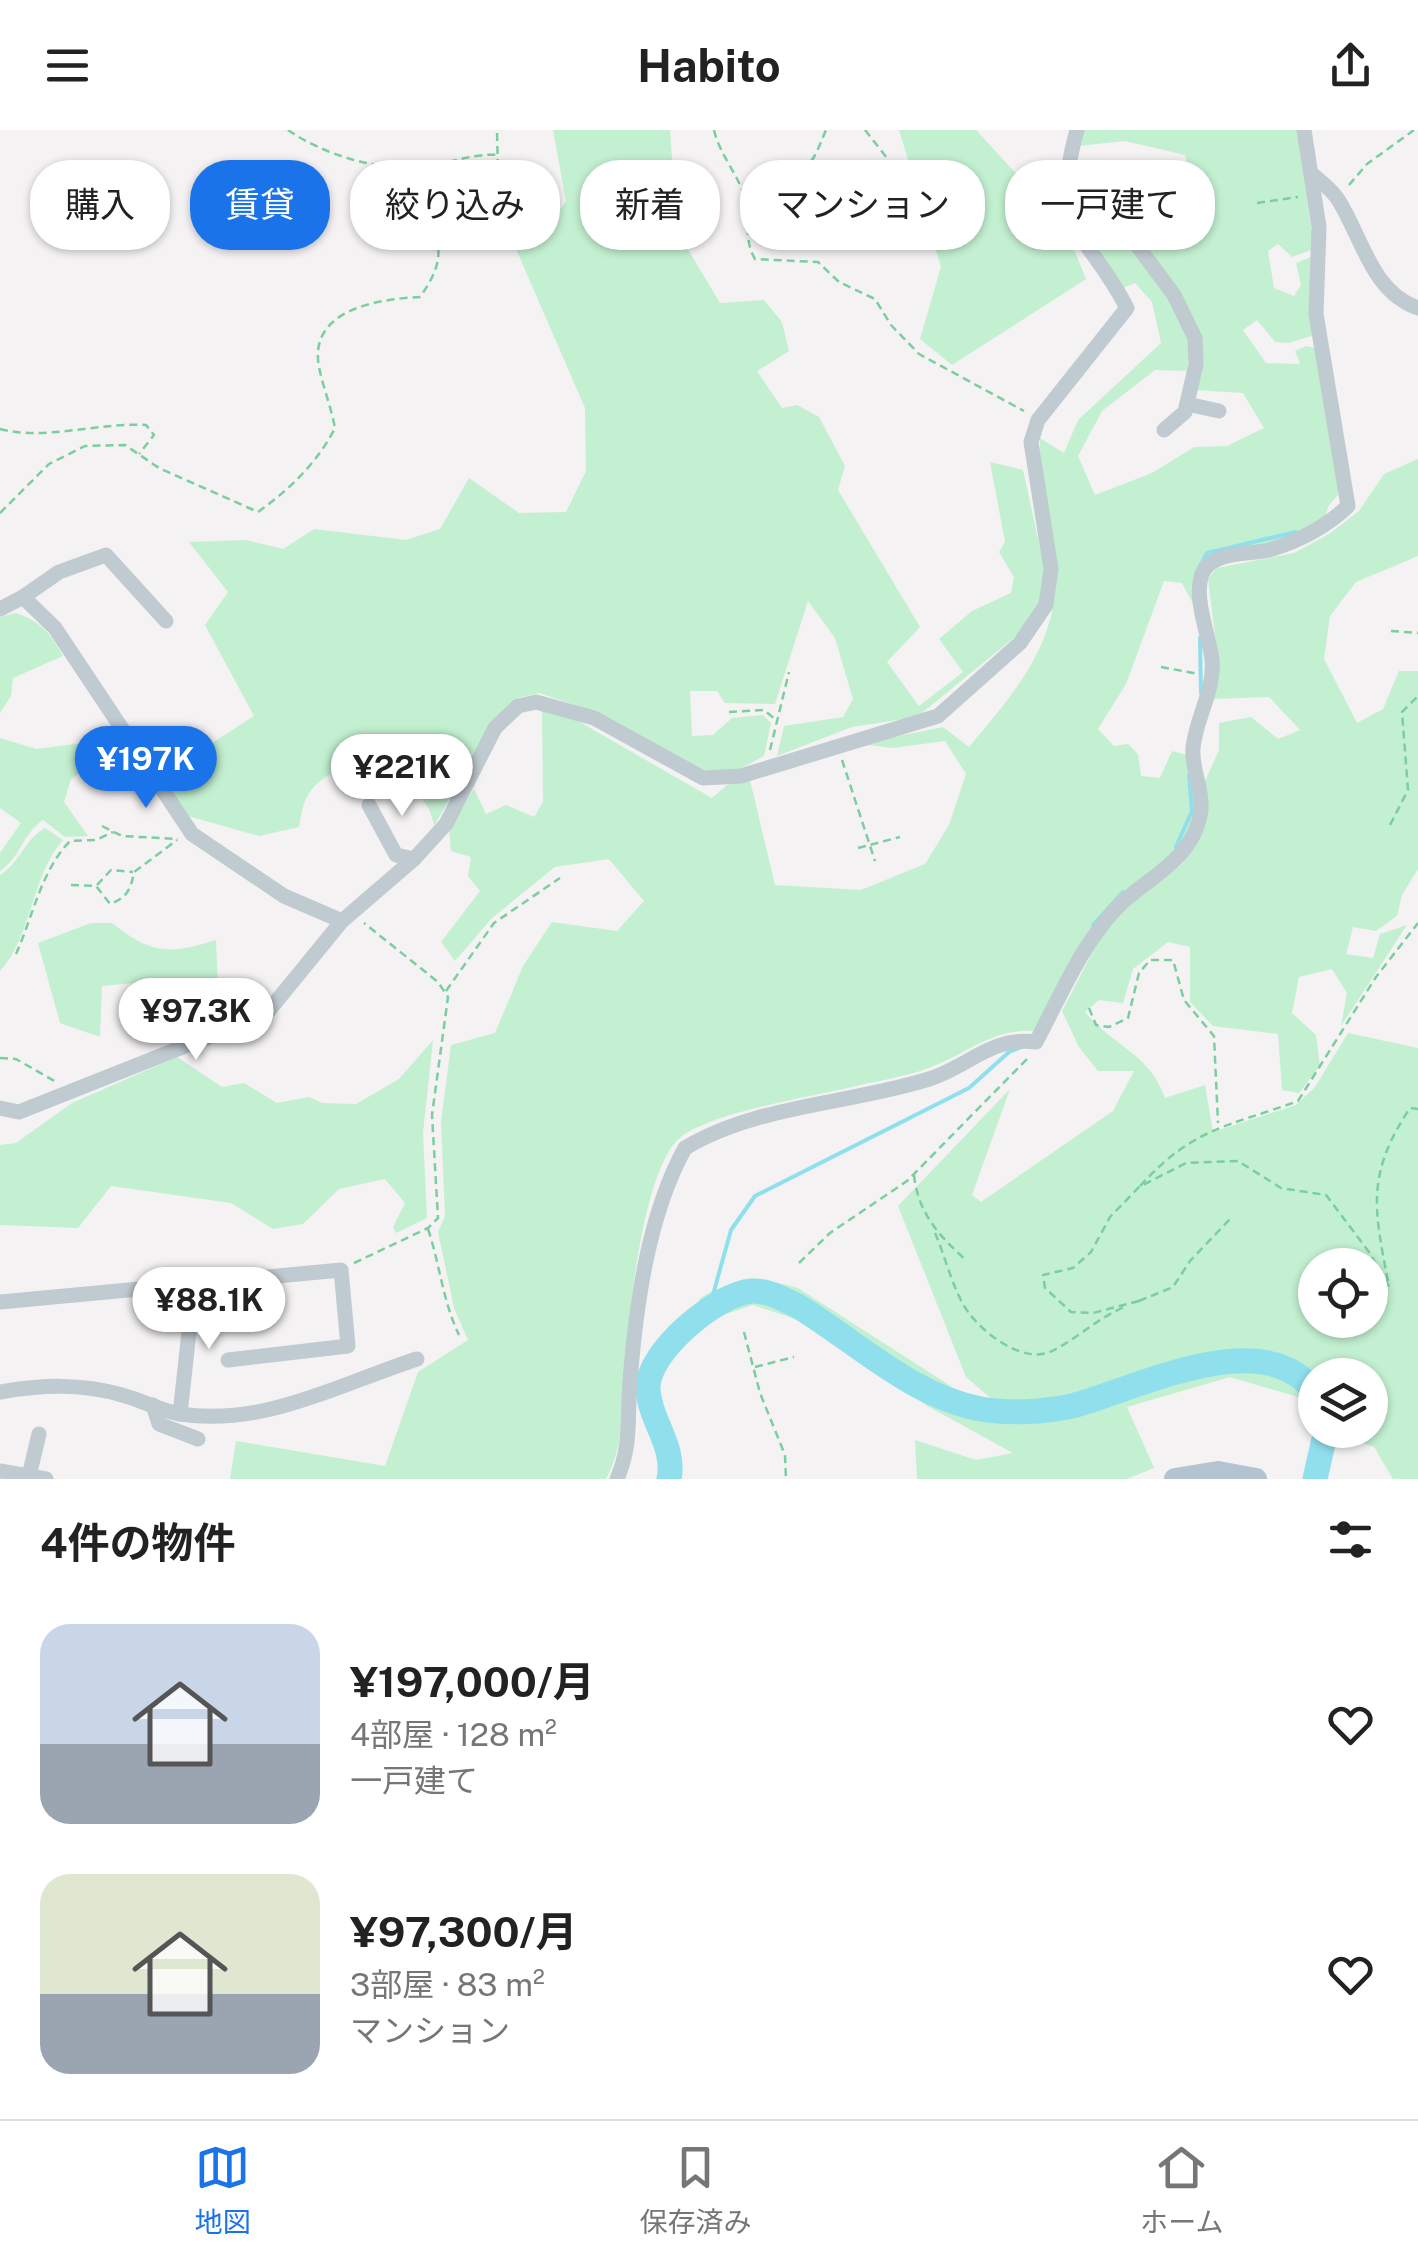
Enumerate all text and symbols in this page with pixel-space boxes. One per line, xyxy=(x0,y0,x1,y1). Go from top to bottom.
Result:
icon: menu xyxy=(40,38,95,93)
icon: share xyxy=(1323,38,1378,93)
text: Habito xyxy=(637,39,781,92)
chip: 購入 xyxy=(30,160,170,250)
chip: 賃貸 xyxy=(190,160,330,250)
chip: 絞り込み xyxy=(350,160,560,250)
chip: 新着 xyxy=(580,160,720,250)
chip: マンション xyxy=(740,160,985,250)
chip: 一戸建て xyxy=(1005,160,1215,250)
pin: ¥197K xyxy=(76,726,216,811)
pin: ¥221K xyxy=(332,734,472,819)
text: ¥197K xyxy=(97,740,195,777)
text: ¥221K xyxy=(353,748,451,785)
pin: ¥97.3K xyxy=(115,978,277,1063)
text: ¥97.3K xyxy=(141,992,251,1029)
map controls xyxy=(1298,1248,1388,1448)
button: locate xyxy=(1298,1248,1388,1338)
pin: ¥88.1K xyxy=(128,1267,290,1352)
text: ¥88.1K xyxy=(154,1281,264,1318)
button: layers xyxy=(1298,1358,1388,1448)
icon: filters xyxy=(1323,1512,1378,1567)
text: 4件の物件 xyxy=(40,1518,236,1567)
text: ¥197,000/月 xyxy=(350,1657,595,1706)
icon: home xyxy=(120,1664,240,1784)
icon: heart xyxy=(1323,1697,1378,1752)
text: 4部屋 · 128 m² xyxy=(350,1716,557,1753)
text: 一戸建て xyxy=(350,1762,478,1799)
text: ¥97,300/月 xyxy=(350,1907,578,1956)
icon: home xyxy=(120,1914,240,2034)
icon: heart xyxy=(1323,1947,1378,2002)
text: 3部屋 · 83 m² xyxy=(350,1966,545,2003)
text: マンション xyxy=(350,2012,510,2049)
tab: 地図 xyxy=(194,2140,250,2240)
tab: 保存済み xyxy=(639,2140,751,2240)
tab: ホーム xyxy=(1140,2140,1224,2240)

